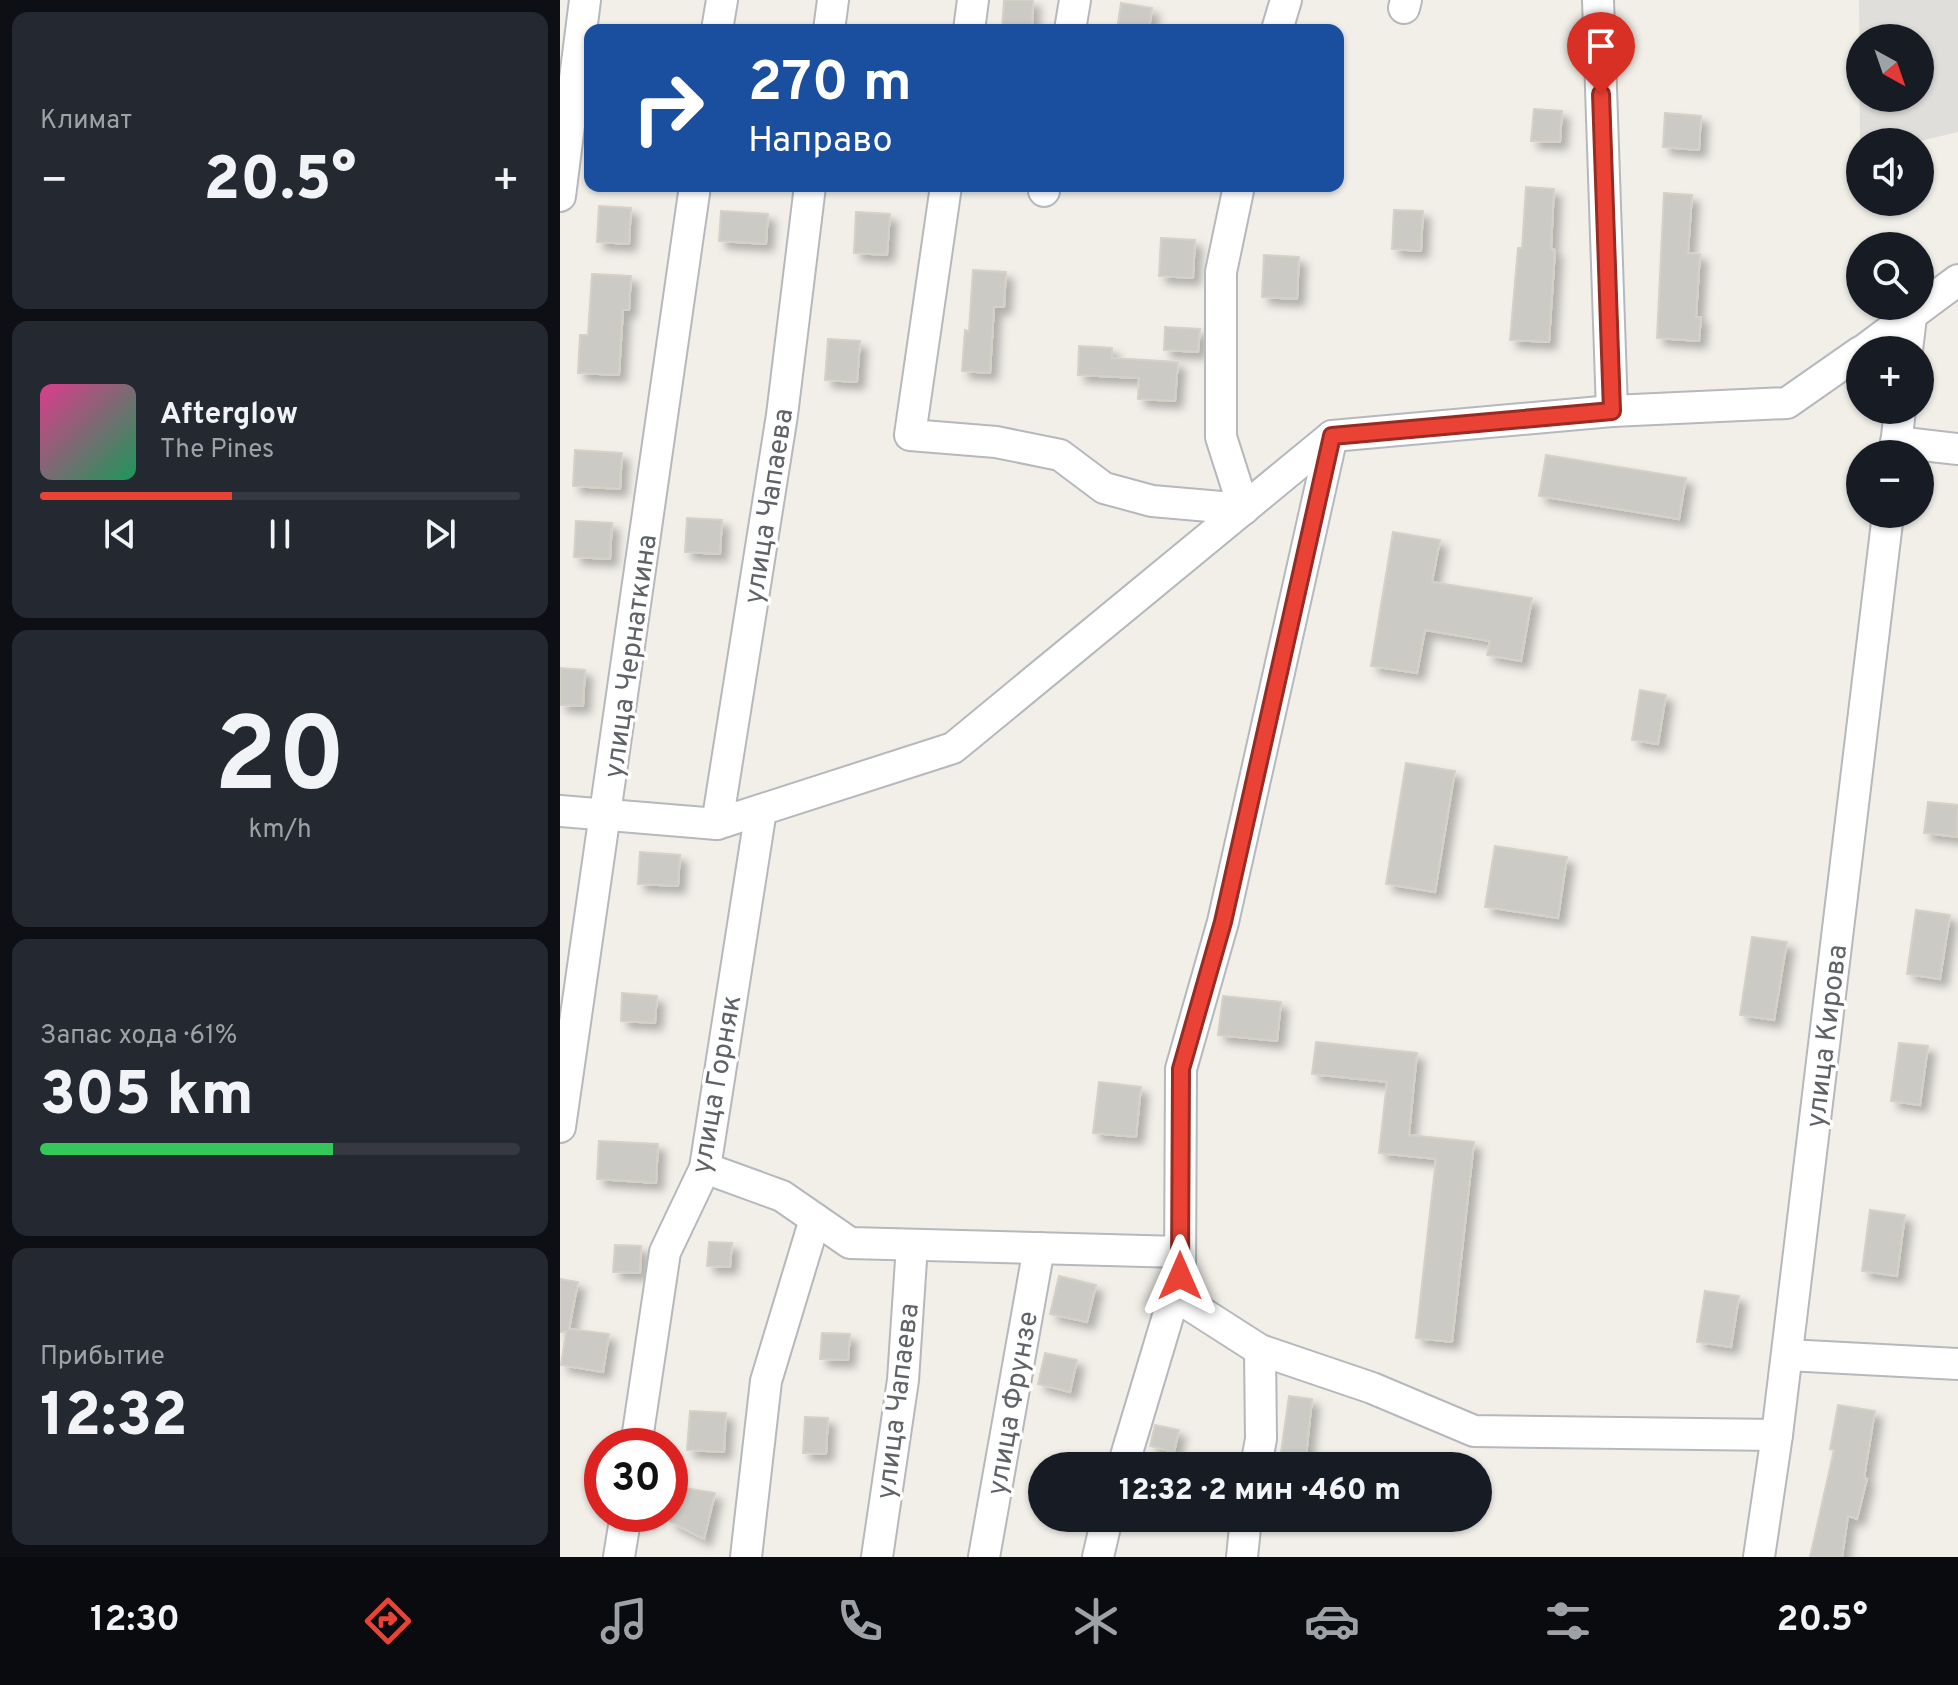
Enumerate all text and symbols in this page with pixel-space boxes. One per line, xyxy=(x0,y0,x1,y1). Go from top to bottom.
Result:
pin xyxy=(1567,12,1635,94)
icon: arrive xyxy=(1579,24,1623,68)
north arrow xyxy=(1846,24,1934,112)
map controls xyxy=(1846,24,1934,528)
text: 270 m xyxy=(748,50,912,120)
icon: right xyxy=(616,56,720,160)
text: Климат xyxy=(40,105,132,138)
text: Направо xyxy=(748,119,893,165)
button: sound xyxy=(1846,128,1934,216)
text: 20.5° xyxy=(204,145,356,221)
text: − xyxy=(40,155,68,211)
text: + xyxy=(492,155,520,211)
button: search xyxy=(1846,232,1934,320)
button: + xyxy=(1846,336,1934,424)
text: Afterglow xyxy=(160,397,298,434)
street label: улица Чапаева xyxy=(737,406,803,607)
text: The Pines xyxy=(160,434,274,467)
button: − xyxy=(1846,440,1934,528)
icon: previous xyxy=(98,512,142,556)
icon: pause xyxy=(258,512,302,556)
icon: next xyxy=(418,512,462,556)
street label: улица Чернаткина xyxy=(597,532,667,781)
text: 20 xyxy=(214,696,346,828)
text: km/h xyxy=(248,814,312,847)
street label: улица Кирова xyxy=(1799,943,1857,1130)
street label: улица Горняк xyxy=(685,992,751,1177)
text: Запас хода · 61% xyxy=(40,1020,237,1053)
text: 305 km xyxy=(40,1060,254,1136)
position arrow xyxy=(1138,1234,1222,1318)
street label: улица Чапаева xyxy=(869,1301,929,1502)
street label: улица Фрунзе xyxy=(980,1309,1048,1498)
text: Прибытие xyxy=(40,1341,165,1374)
text: 12:32 xyxy=(40,1381,188,1457)
speed limit sign: 30 xyxy=(584,1428,688,1532)
text: 12:32 · 2 мин · 460 m xyxy=(1119,1473,1401,1510)
icon: directions xyxy=(360,1593,416,1649)
icon: music xyxy=(596,1593,652,1649)
icon: phone xyxy=(832,1593,888,1649)
icon: climate xyxy=(1068,1593,1124,1649)
icon: car xyxy=(1304,1593,1360,1649)
icon: filters xyxy=(1540,1593,1596,1649)
text: 12:30 xyxy=(90,1598,180,1644)
text: 20.5° xyxy=(1776,1598,1868,1644)

